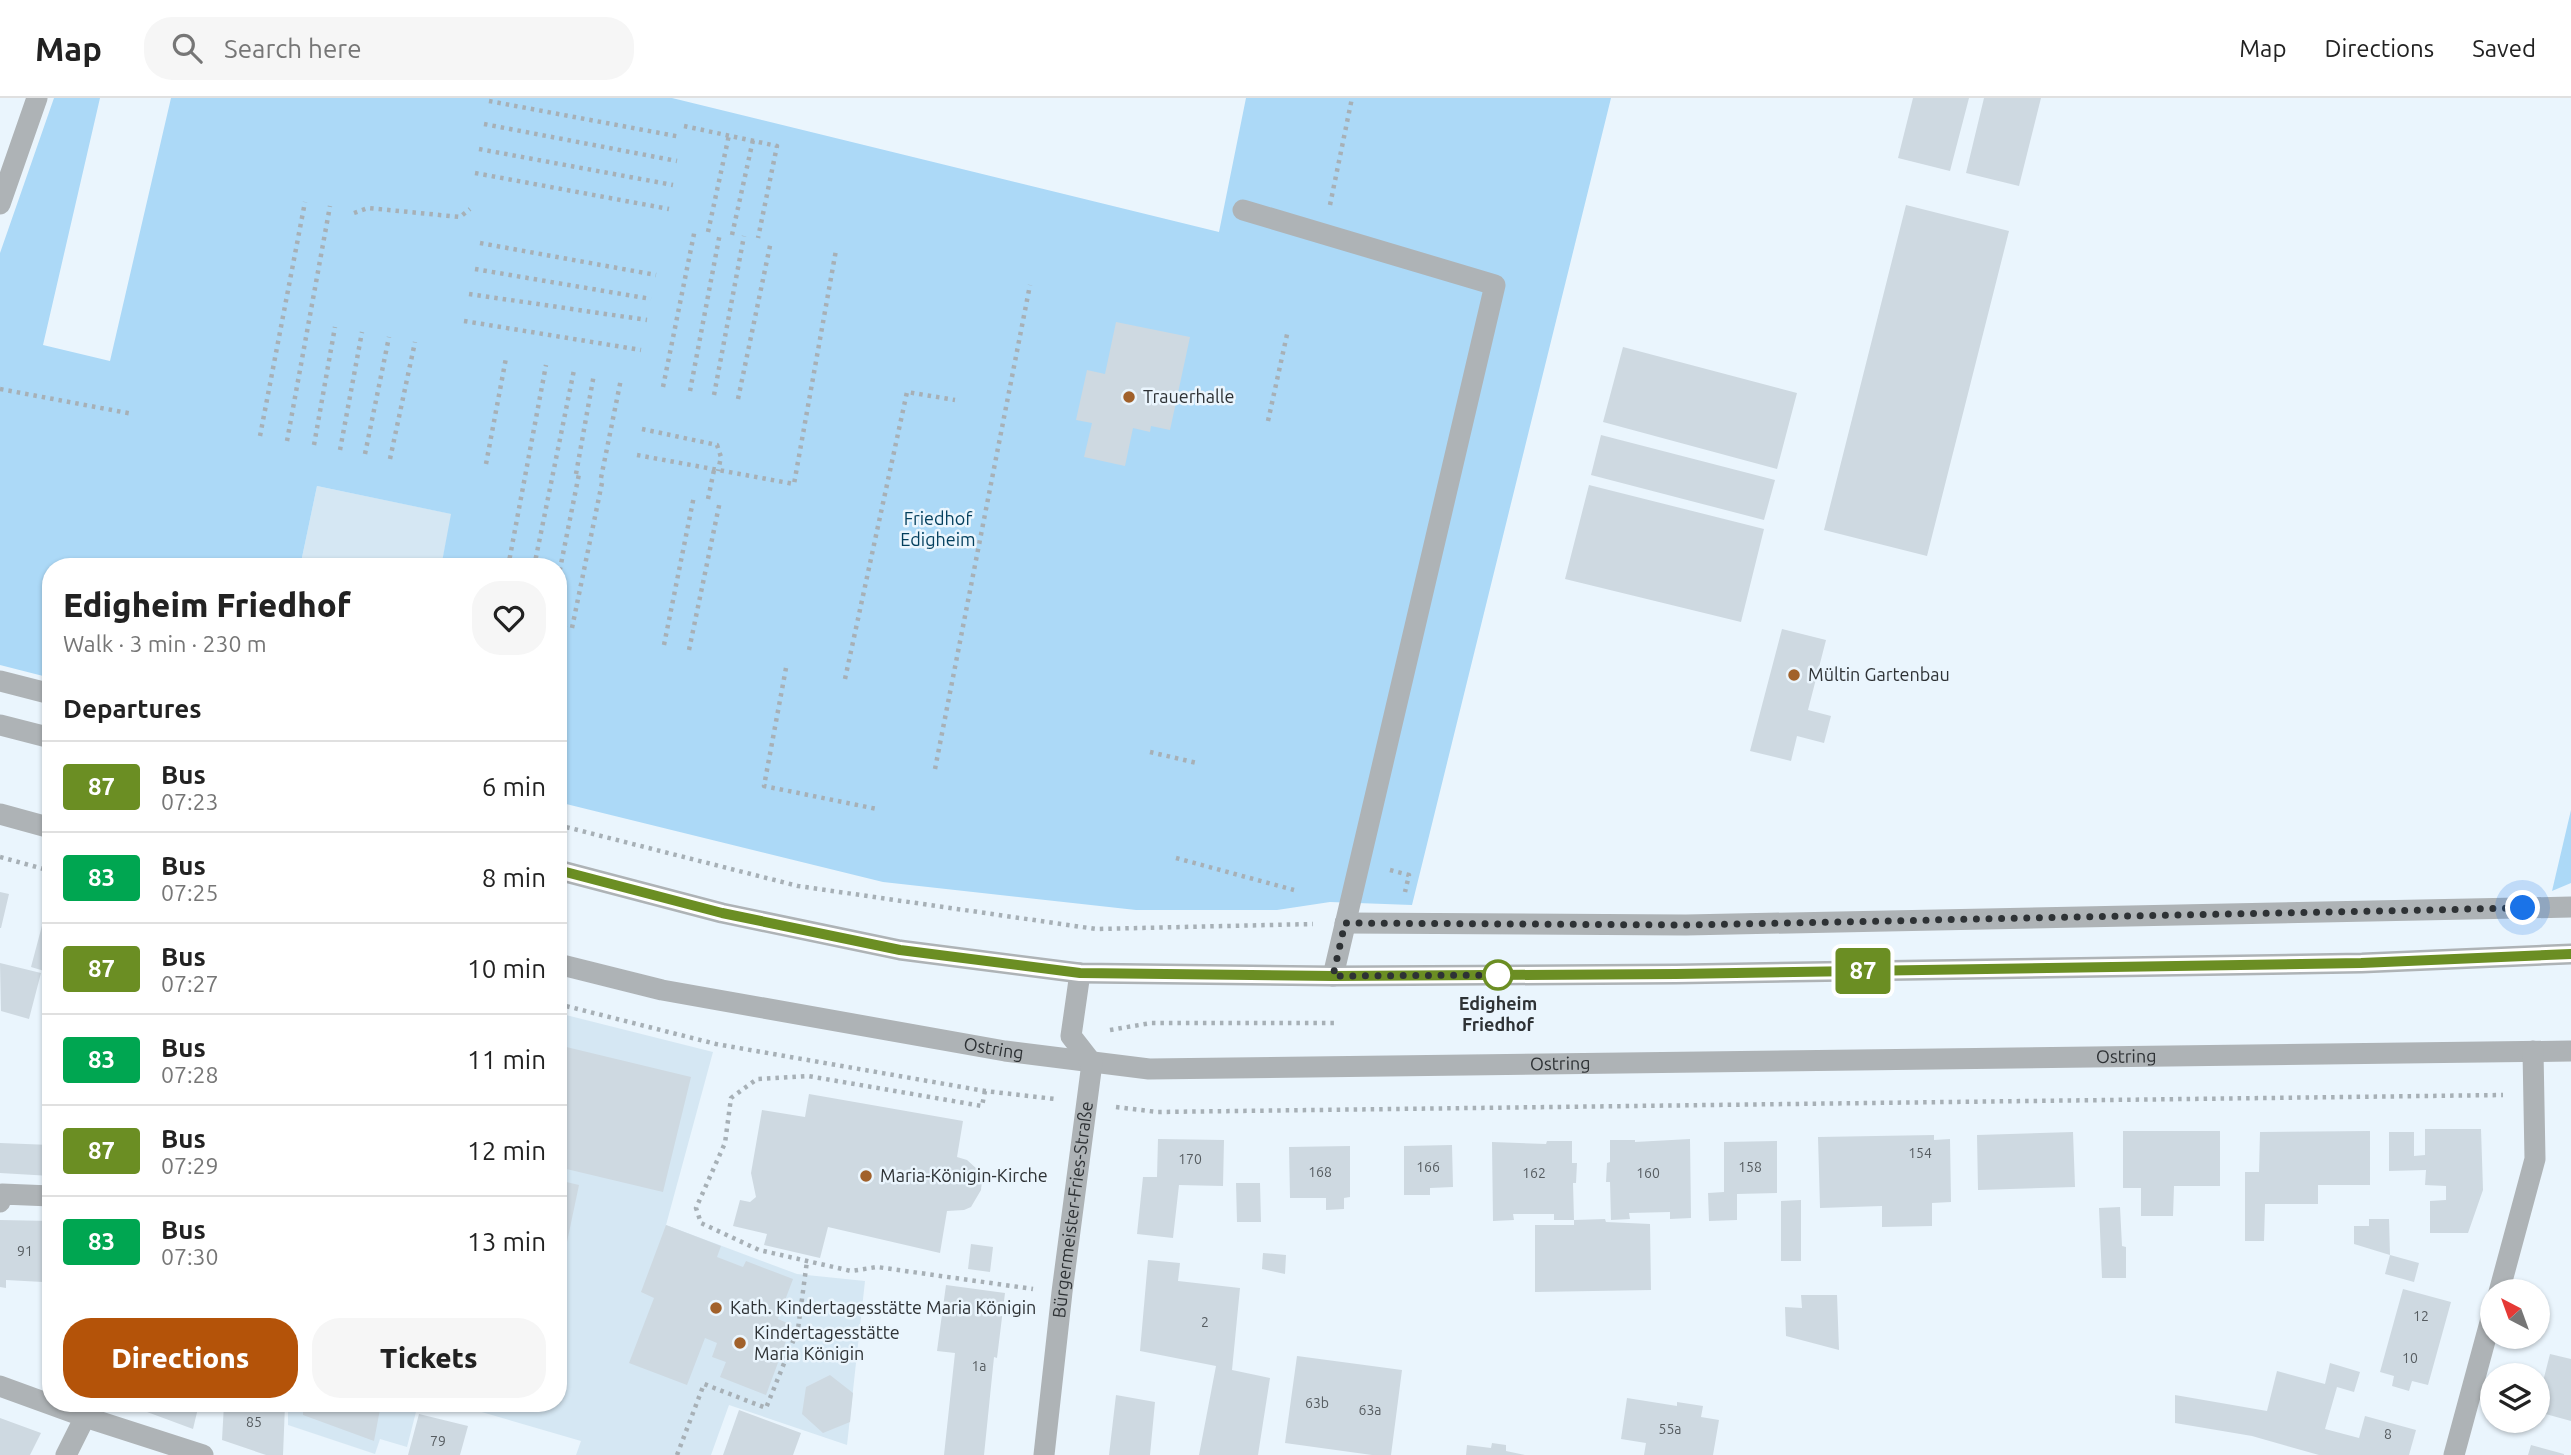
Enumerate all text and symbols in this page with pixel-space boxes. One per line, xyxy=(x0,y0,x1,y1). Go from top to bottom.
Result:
search box xyxy=(144,17,634,80)
icon: search xyxy=(168,29,206,67)
text: Map xyxy=(35,30,102,67)
text: Search here xyxy=(224,34,362,63)
text: Map xyxy=(2239,35,2286,62)
text: Directions xyxy=(2324,35,2434,62)
text: Saved xyxy=(2472,35,2536,62)
place label: Trauerhalle xyxy=(1143,386,1234,406)
marker: Trauerhalle xyxy=(1121,389,1137,405)
park label: Friedhof Edigheim xyxy=(900,508,976,549)
button: heart xyxy=(472,581,546,655)
text: Edigheim Friedhof xyxy=(63,586,351,623)
text: Walk · 3 min · 230 m xyxy=(63,631,267,656)
place label: Mültin Gartenbau xyxy=(1808,664,1950,684)
marker: Mültin Gartenbau xyxy=(1786,667,1802,683)
text: Departures xyxy=(63,694,201,723)
text: Bus xyxy=(161,760,206,789)
text: 6 min xyxy=(482,772,546,801)
text: 87 xyxy=(88,773,115,800)
text: 07:23 xyxy=(161,789,219,814)
text: Bus xyxy=(161,851,206,880)
text: 8 min xyxy=(482,863,546,892)
text: 83 xyxy=(88,864,115,891)
text: 07:25 xyxy=(161,880,219,905)
your location xyxy=(2505,890,2540,925)
text: Bus xyxy=(161,942,206,971)
line badge: 87 xyxy=(1832,948,1895,994)
text: 10 min xyxy=(467,954,546,983)
text: 87 xyxy=(88,955,115,982)
text: 87 xyxy=(1849,957,1877,984)
marker: Edigheim Friedhof xyxy=(1483,960,1513,990)
text: 07:27 xyxy=(161,971,219,996)
place label: Edigheim Friedhof xyxy=(1459,993,1537,1034)
text: Bus xyxy=(161,1033,206,1062)
street label: Ostring xyxy=(962,1033,1025,1062)
text: 11 min xyxy=(467,1045,546,1074)
street label: Ostring xyxy=(2096,1045,2157,1066)
text: 83 xyxy=(88,1046,115,1073)
street label: Ostring xyxy=(1530,1052,1591,1073)
text: 07:28 xyxy=(161,1062,219,1087)
street label: Bürgermeister-Fries-Straße xyxy=(1048,1100,1096,1319)
text: Bus xyxy=(161,1124,206,1153)
text: 12 min xyxy=(467,1136,546,1165)
text: 87 xyxy=(88,1137,115,1164)
house number: 154 xyxy=(1908,1145,1932,1161)
house number: 170 xyxy=(1178,1151,1202,1167)
text: 07:29 xyxy=(161,1153,219,1178)
house number: 166 xyxy=(1416,1159,1440,1175)
house number: 158 xyxy=(1738,1159,1762,1175)
house number: 168 xyxy=(1308,1164,1332,1180)
place label: Maria-Königin-Kirche xyxy=(880,1165,1048,1185)
house number: 162 xyxy=(1522,1165,1546,1181)
house number: 160 xyxy=(1636,1165,1660,1181)
marker: Maria-Königin-Kirche xyxy=(858,1168,874,1184)
text: Bus xyxy=(161,1215,206,1244)
text: 13 min xyxy=(467,1227,546,1256)
text: 83 xyxy=(88,1228,115,1255)
house number: 91 xyxy=(17,1243,33,1259)
text: 07:30 xyxy=(161,1244,219,1269)
north arrow xyxy=(2480,1279,2550,1349)
map controls xyxy=(2480,1279,2550,1433)
place label: Kath. Kindertagesstätte Maria Königin xyxy=(730,1297,1036,1317)
marker: Kath. Kindertagesstätte Maria Königin xyxy=(708,1300,724,1316)
house number: 12 xyxy=(2413,1308,2429,1324)
house number: 2 xyxy=(1201,1314,1209,1330)
button: Directions xyxy=(63,1318,298,1398)
button: Tickets xyxy=(312,1318,546,1398)
place label: Kindertagesstätte Maria Königin xyxy=(754,1322,900,1363)
marker: Kindertagesstätte Maria Königin xyxy=(732,1335,748,1351)
house number: 10 xyxy=(2402,1350,2418,1366)
house number: 1a xyxy=(971,1358,987,1374)
button: layers xyxy=(2480,1363,2550,1433)
house number: 63b xyxy=(1305,1395,1329,1411)
house number: 63a xyxy=(1359,1402,1382,1418)
house number: 85 xyxy=(246,1414,262,1430)
house number: 55a xyxy=(1659,1421,1682,1437)
house number: 8 xyxy=(2384,1426,2392,1442)
house number: 79 xyxy=(430,1433,446,1449)

